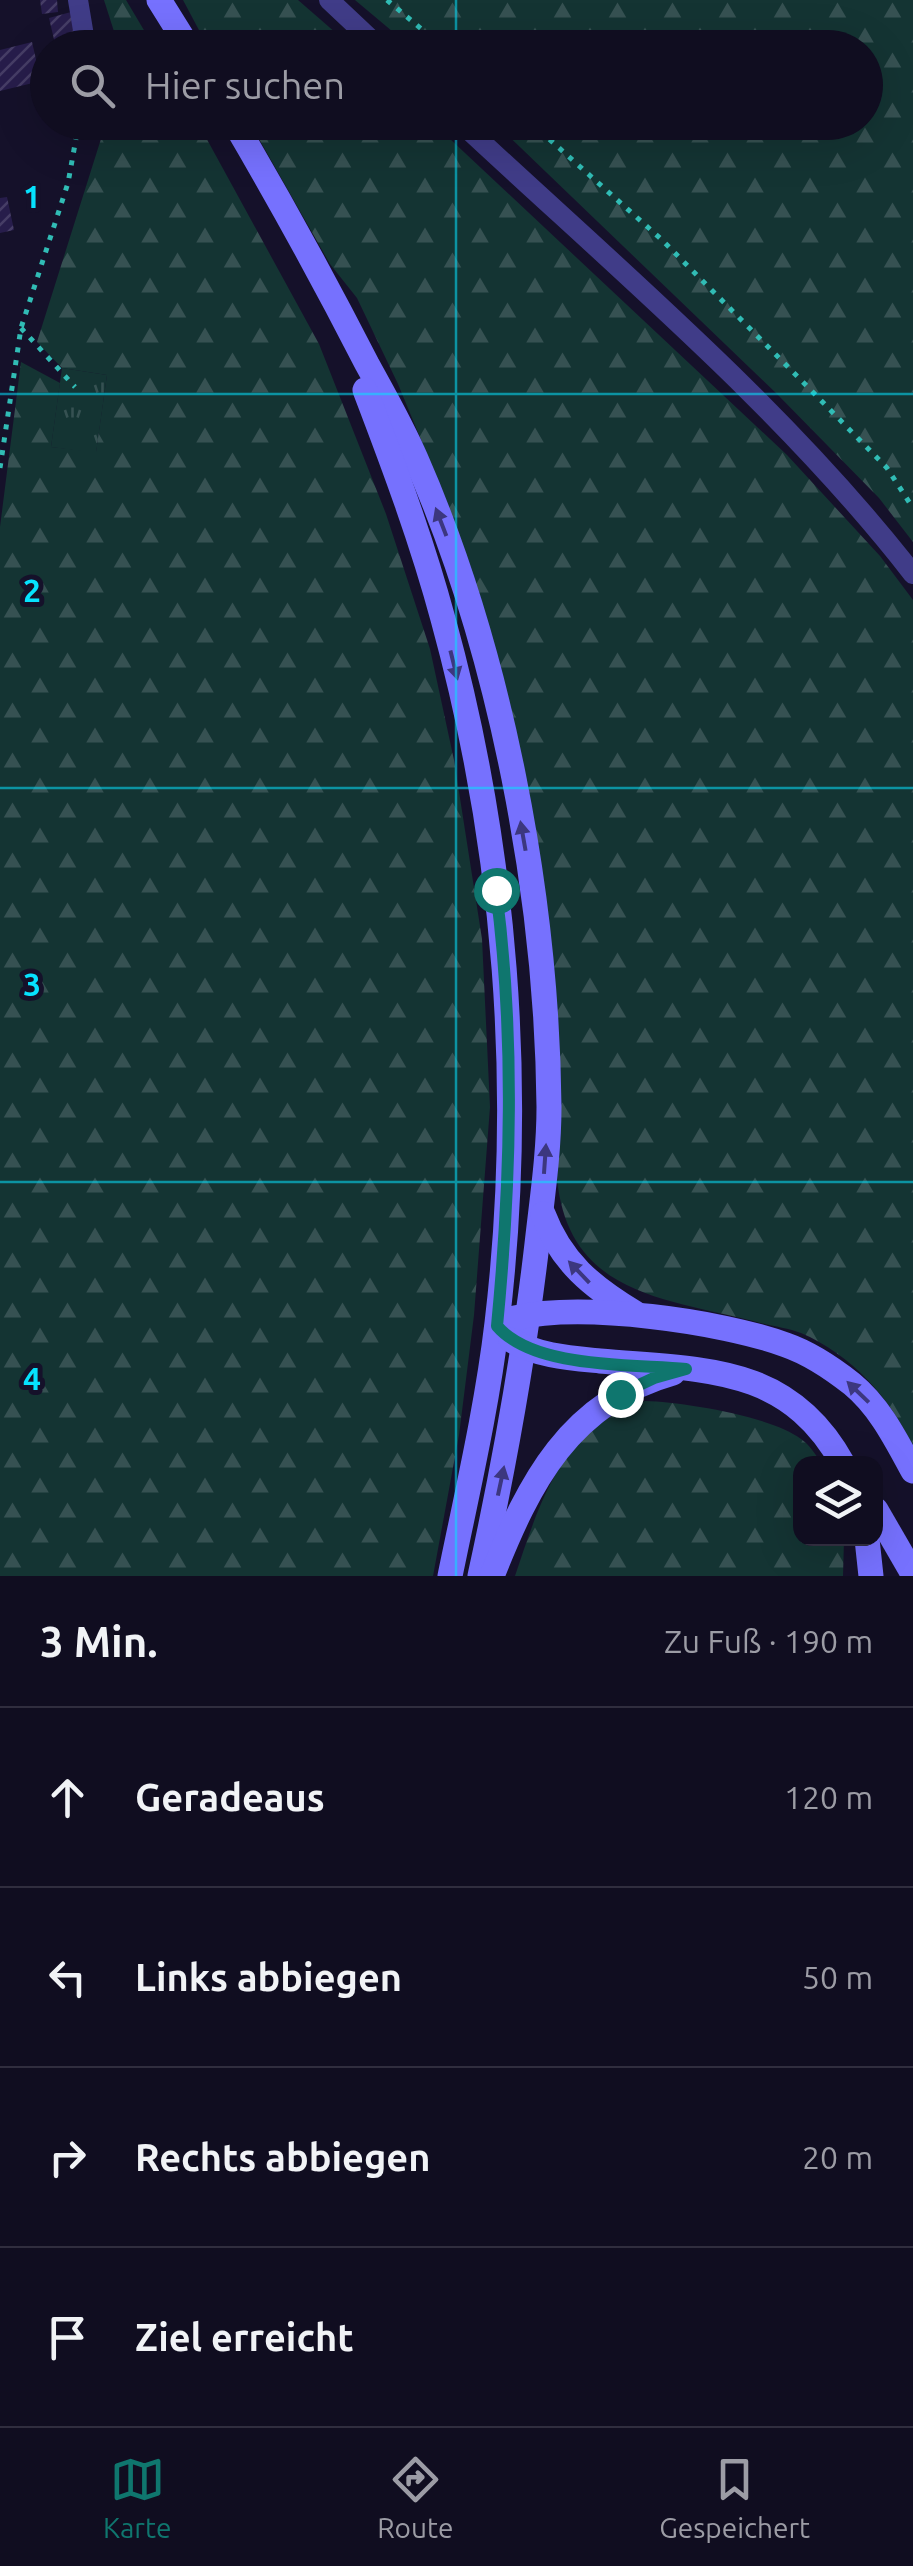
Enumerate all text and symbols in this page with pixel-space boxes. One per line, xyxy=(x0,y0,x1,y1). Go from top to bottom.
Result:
search box xyxy=(30,30,883,140)
icon: search xyxy=(65,58,120,113)
text: Hier suchen xyxy=(145,64,345,106)
text: 1 xyxy=(23,178,41,214)
one-way arrow xyxy=(433,506,449,536)
text: 2 xyxy=(23,572,41,608)
one-way arrow xyxy=(447,649,463,680)
one-way arrow xyxy=(514,819,530,851)
route start xyxy=(474,868,520,914)
text: 3 xyxy=(23,966,41,1002)
one-way arrow xyxy=(538,1143,554,1174)
one-way arrow xyxy=(567,1261,591,1285)
text: 4 xyxy=(23,1360,41,1396)
route end xyxy=(598,1372,644,1418)
one-way arrow xyxy=(846,1381,870,1404)
map controls xyxy=(793,1456,883,1546)
button: layers xyxy=(793,1456,883,1546)
one-way arrow xyxy=(493,1465,509,1496)
text: 3 Min. xyxy=(40,1618,158,1665)
text: Zu Fuß · 190 m xyxy=(664,1623,873,1659)
icon: ahead xyxy=(40,1770,95,1825)
text: Geradeaus xyxy=(135,1776,325,1818)
text: 120 m xyxy=(784,1779,873,1815)
icon: left xyxy=(40,1950,95,2005)
text: Links abbiegen xyxy=(135,1956,402,1998)
text: 50 m xyxy=(802,1959,873,1995)
icon: right xyxy=(40,2130,95,2185)
text: Rechts abbiegen xyxy=(135,2136,430,2178)
text: 20 m xyxy=(802,2139,873,2175)
icon: arrive xyxy=(40,2310,95,2365)
text: Ziel erreicht xyxy=(135,2316,354,2358)
tab: Karte xyxy=(103,2452,171,2543)
tab: Route xyxy=(377,2452,453,2543)
tab: Gespeichert xyxy=(659,2452,810,2543)

